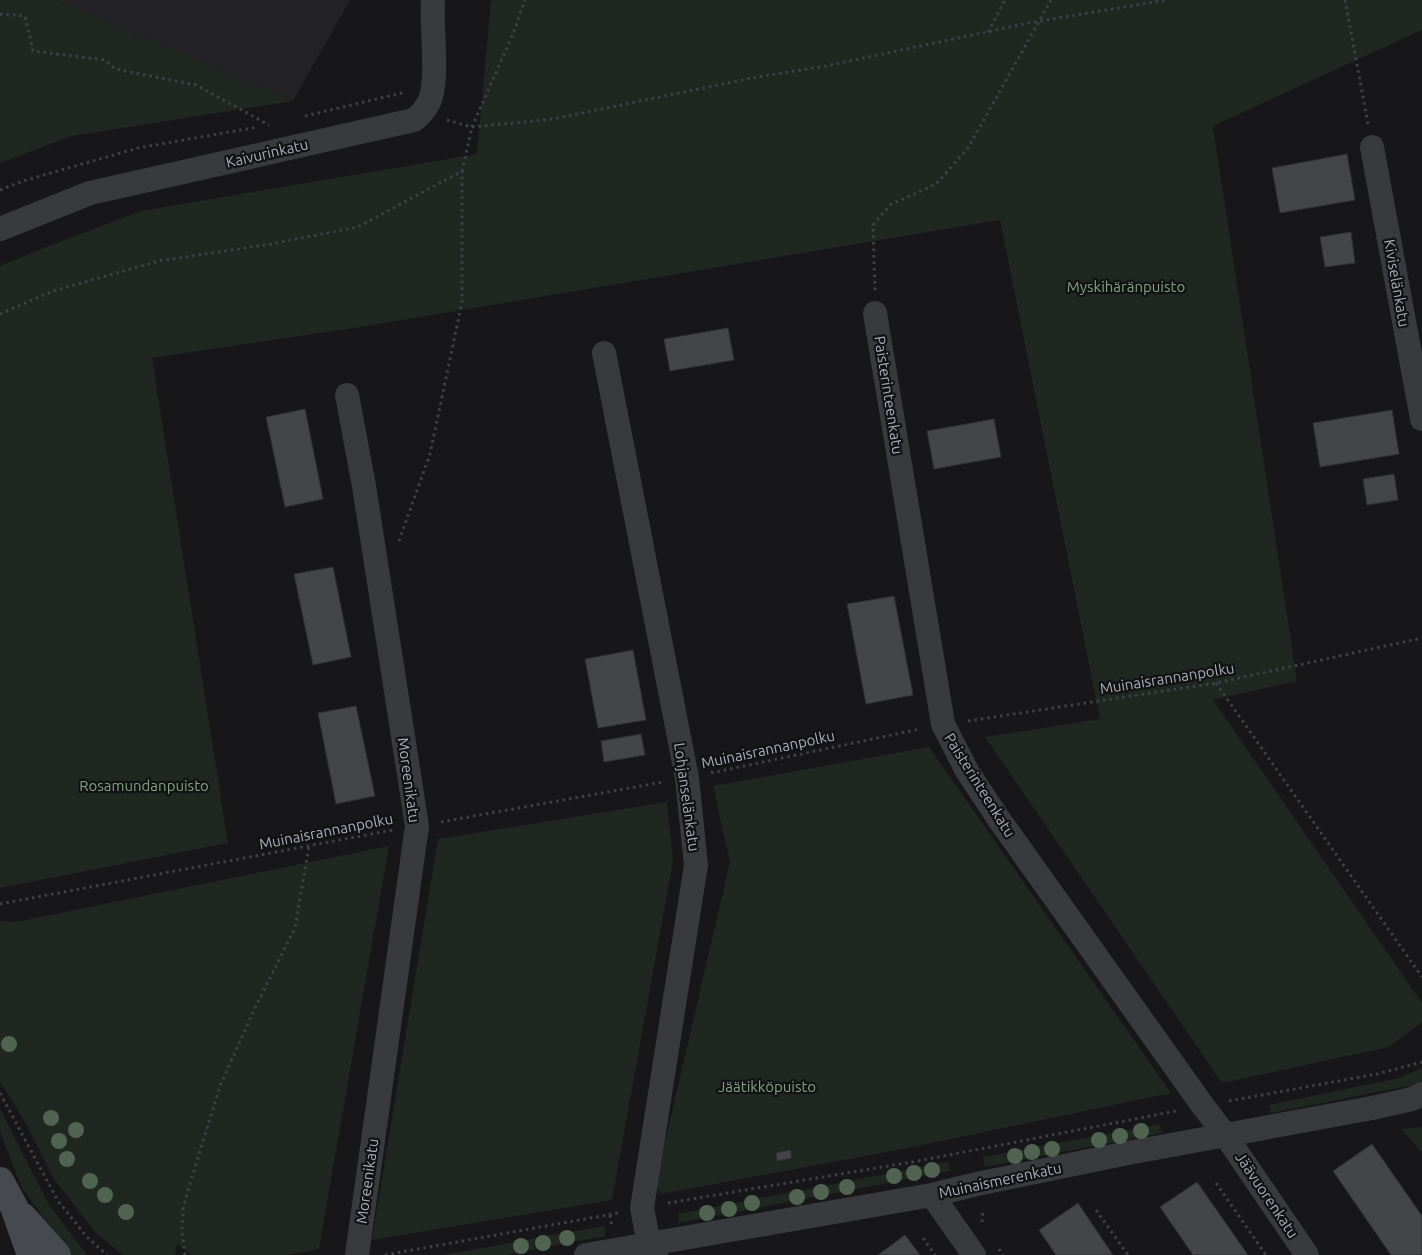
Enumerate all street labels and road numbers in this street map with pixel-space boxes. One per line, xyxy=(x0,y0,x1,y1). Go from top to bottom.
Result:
street label: Kaivurinkatu xyxy=(224,135,310,171)
street label: Kiviselänkatu xyxy=(1381,238,1413,328)
street label: Paisterinteenkatu xyxy=(871,335,907,455)
street label: Muinaisrannanpolku xyxy=(1098,659,1236,697)
street label: Muinaisrannanpolku xyxy=(700,727,836,771)
street label: Paisterinteenkatu xyxy=(941,730,1019,840)
street label: Moreenikatu xyxy=(395,736,423,824)
street label: Lohjanselänkatu xyxy=(671,742,703,852)
street label: Muinaisrannanpolku xyxy=(258,810,394,852)
street label: Moreenikatu xyxy=(353,1137,381,1225)
street label: Jäävuorenkatu xyxy=(1232,1149,1302,1241)
street label: Muinaismerenkatu xyxy=(937,1159,1063,1201)

